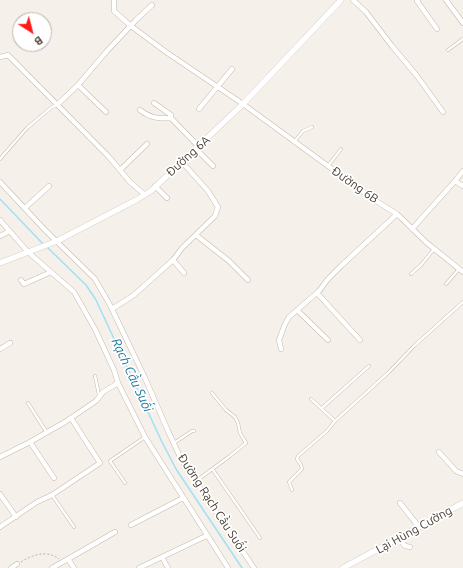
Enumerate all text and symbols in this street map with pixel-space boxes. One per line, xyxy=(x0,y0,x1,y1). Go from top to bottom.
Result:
north arrow xyxy=(12,12,52,52)
text: B xyxy=(32,34,45,48)
street label: Đường 6A xyxy=(163,133,213,179)
street label: Đường 6B xyxy=(329,164,381,206)
water label: Rạch Cầu Suối xyxy=(108,336,156,414)
street label: Đường Rạch Cầu Suối xyxy=(175,451,249,555)
street label: Lại Hùng Cường xyxy=(373,503,455,557)

